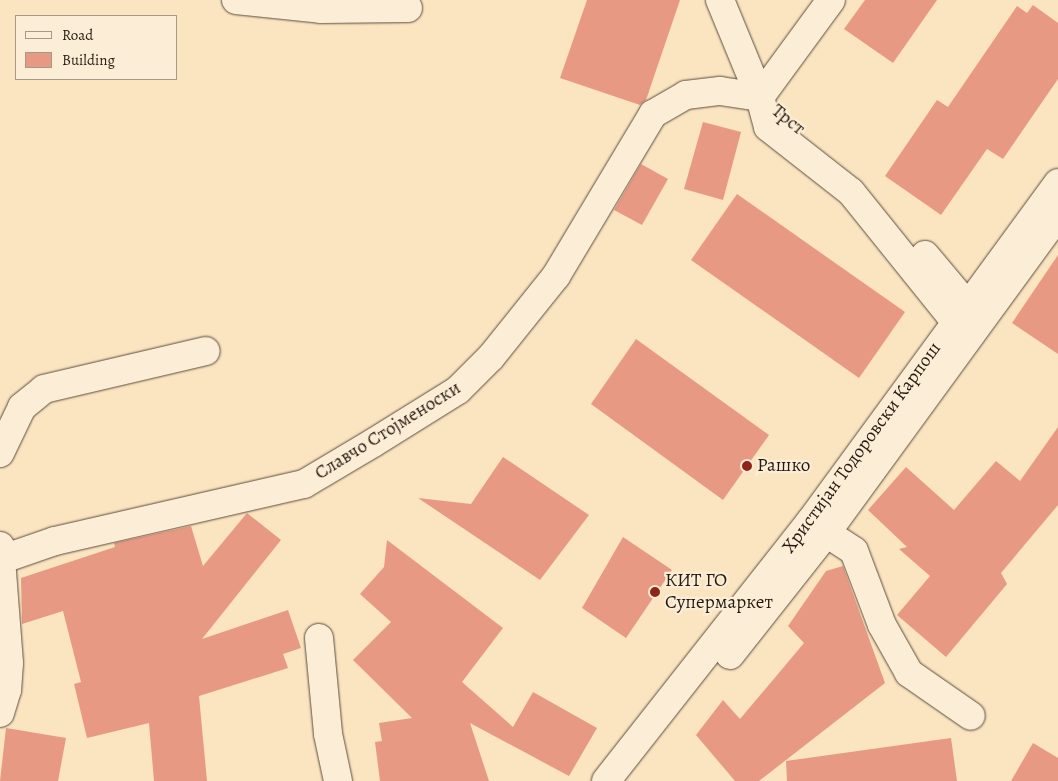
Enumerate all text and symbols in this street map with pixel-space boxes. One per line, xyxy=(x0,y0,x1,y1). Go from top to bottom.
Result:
legend xyxy=(15,15,178,80)
text: Road xyxy=(62,25,93,45)
text: Building xyxy=(62,50,115,70)
street label: Трст xyxy=(767,100,809,140)
street label: Христијан Тодоровски Карпош xyxy=(778,338,946,558)
street label: Славчо Стојменоски xyxy=(311,377,465,485)
place label: Рашко xyxy=(757,455,810,477)
marker: Рашко xyxy=(741,460,753,472)
place label: КИТ ГО Супермаркет xyxy=(665,570,773,614)
marker: КИТ ГО Супермаркет xyxy=(649,586,661,598)

